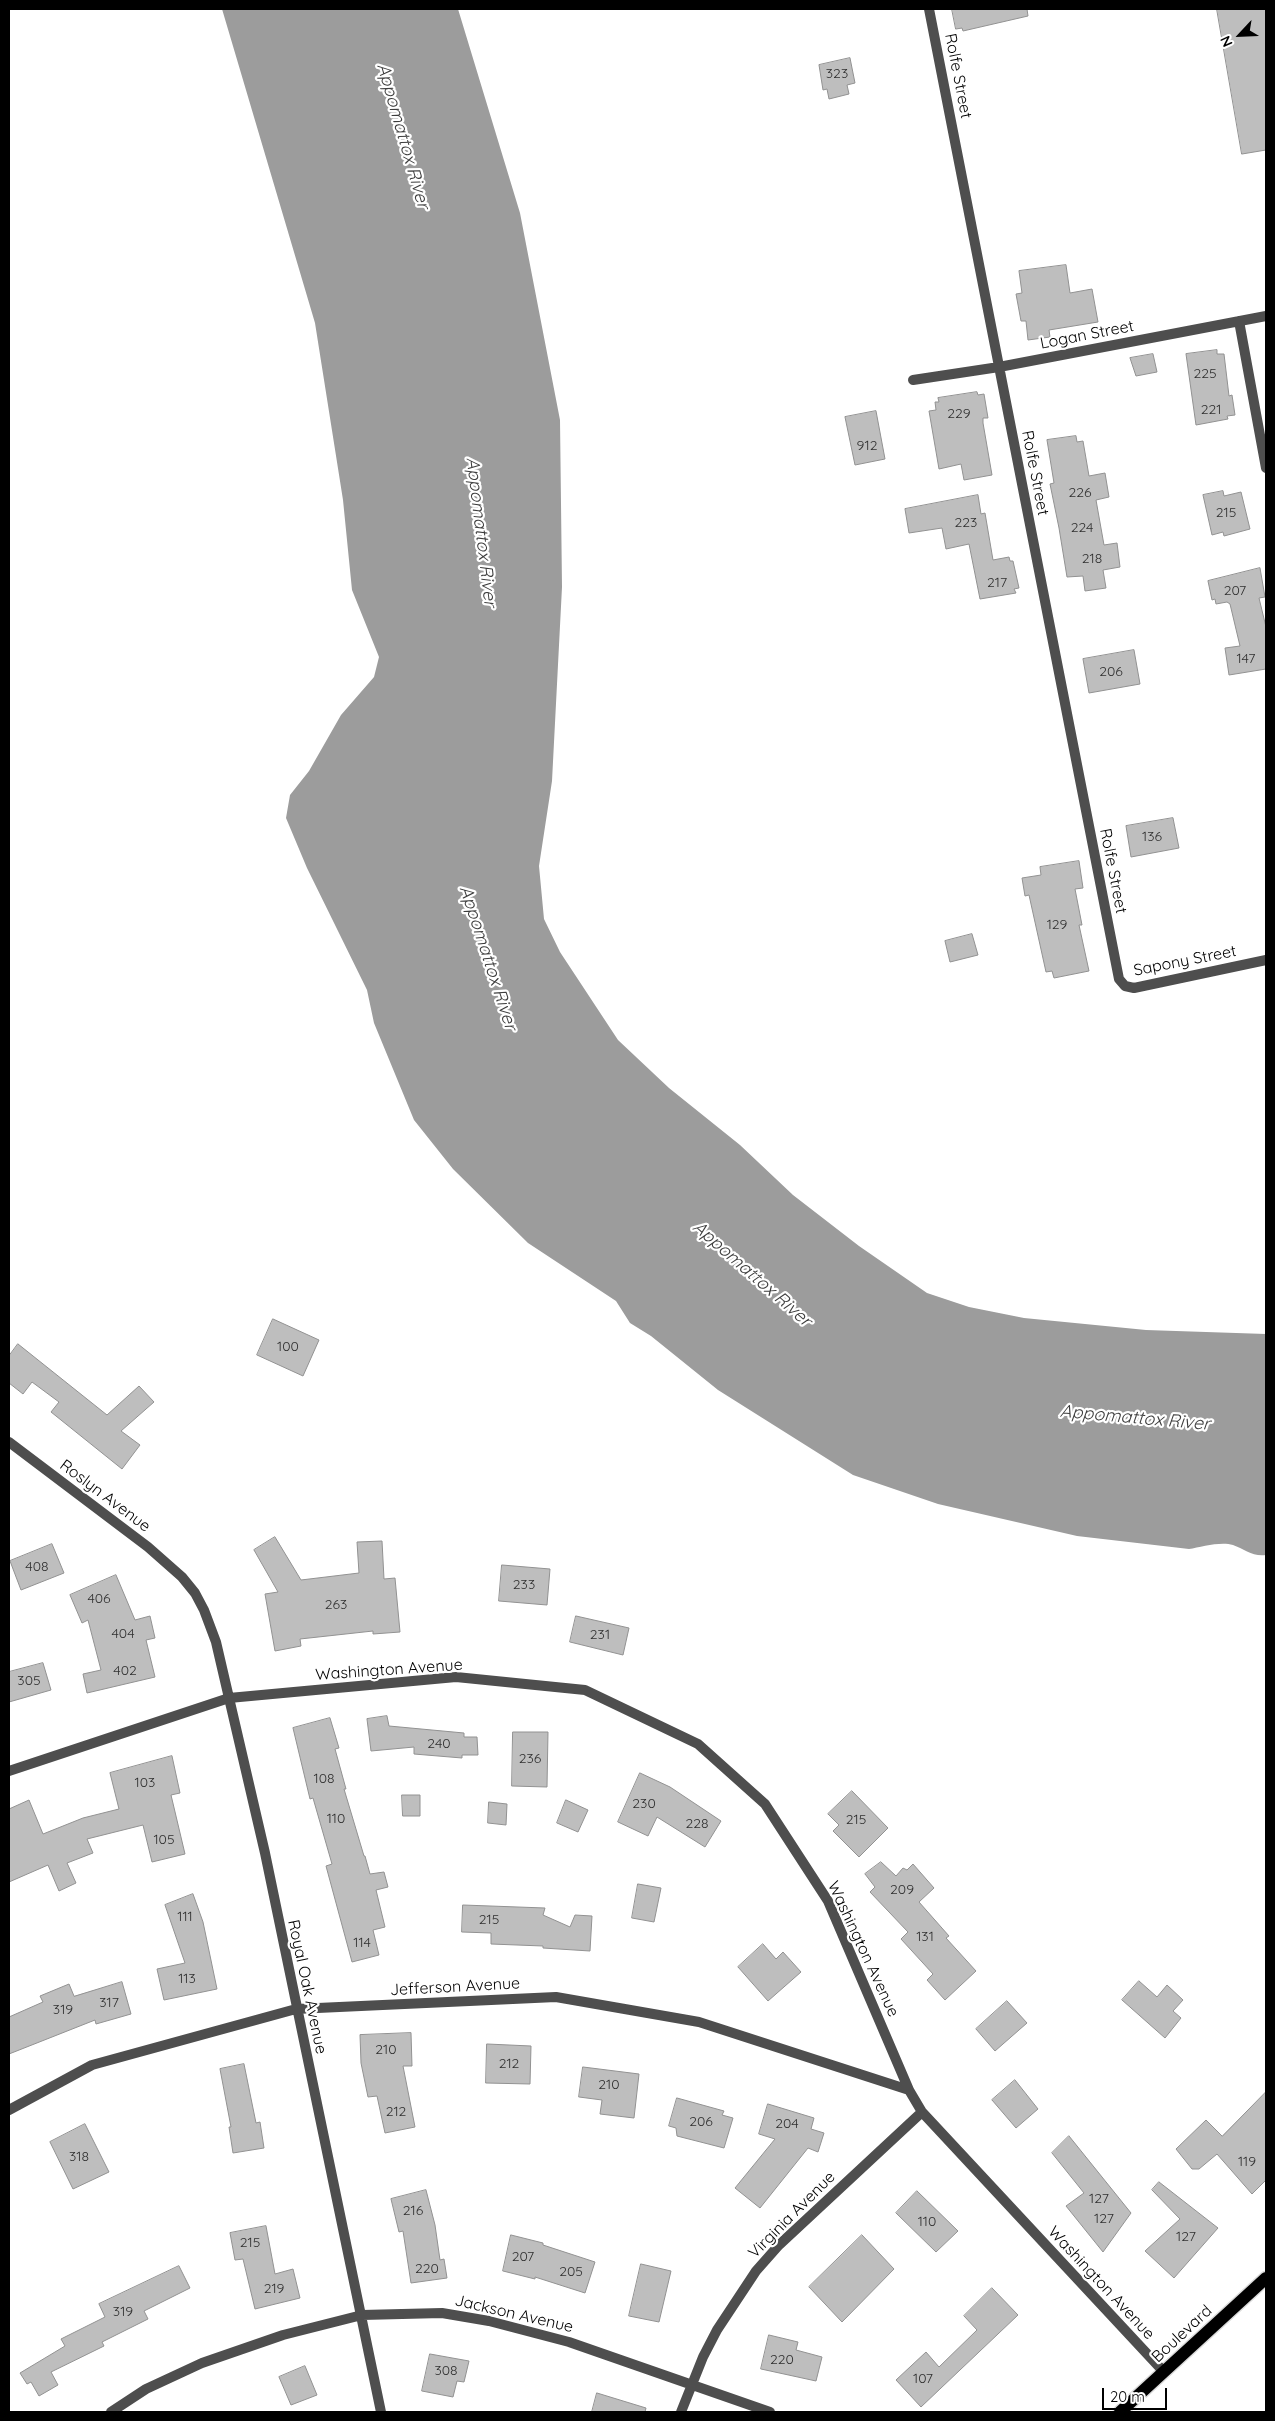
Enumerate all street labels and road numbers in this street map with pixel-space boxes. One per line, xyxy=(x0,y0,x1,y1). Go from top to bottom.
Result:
street label: Rolfe Street xyxy=(940,32,976,120)
street label: Logan Street xyxy=(1038,317,1136,353)
street label: Rolfe Street xyxy=(1017,429,1053,517)
street label: Rolfe Street xyxy=(1095,827,1131,915)
street label: Sapony Street xyxy=(1132,942,1238,980)
street label: Roslyn Avenue xyxy=(56,1456,154,1536)
street label: Washington Avenue xyxy=(315,1655,463,1685)
street label: Washington Avenue xyxy=(823,1878,903,2020)
street label: Royal Oak Avenue xyxy=(283,1918,331,2056)
street label: Jefferson Avenue xyxy=(389,1974,521,2000)
street label: Virginia Avenue xyxy=(745,2168,839,2262)
street label: Washington Avenue xyxy=(1044,2222,1158,2344)
street label: Jackson Avenue xyxy=(453,2291,575,2337)
street label: Boulevard xyxy=(1148,2301,1216,2367)

